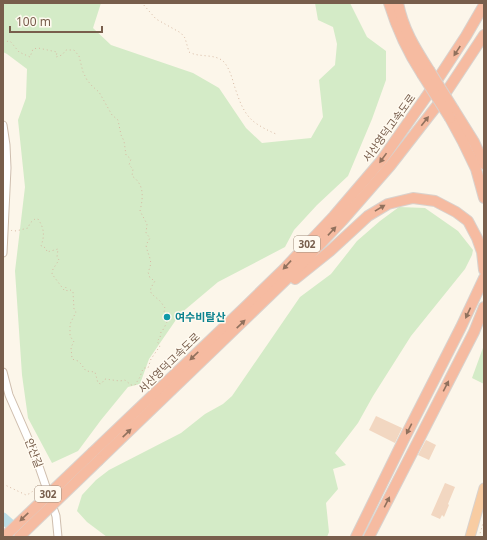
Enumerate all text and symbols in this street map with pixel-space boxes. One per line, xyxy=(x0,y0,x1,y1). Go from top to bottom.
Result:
scale bar xyxy=(10,8,102,34)
text: 100 m xyxy=(16,13,51,30)
one-way arrow xyxy=(453,45,460,56)
street label: 서산영덕고속도로 xyxy=(359,91,418,165)
one-way arrow xyxy=(420,115,429,126)
one-way arrow xyxy=(379,152,387,163)
one-way arrow xyxy=(374,205,386,212)
one-way arrow xyxy=(328,226,337,236)
road number: 302 xyxy=(294,236,320,252)
one-way arrow xyxy=(283,260,292,270)
one-way arrow xyxy=(464,307,471,319)
place label: 여수비탈산 xyxy=(175,309,226,324)
marker: 여수비탈산 xyxy=(162,312,172,322)
one-way arrow xyxy=(236,319,246,328)
street label: 서산영덕고속도로 xyxy=(134,329,203,396)
one-way arrow xyxy=(189,351,199,361)
one-way arrow xyxy=(443,381,449,392)
one-way arrow xyxy=(406,423,412,435)
one-way arrow xyxy=(122,428,132,438)
street label: 안산길 xyxy=(22,436,47,470)
road number: 302 xyxy=(35,486,61,502)
one-way arrow xyxy=(384,496,390,508)
one-way arrow xyxy=(19,512,29,522)

